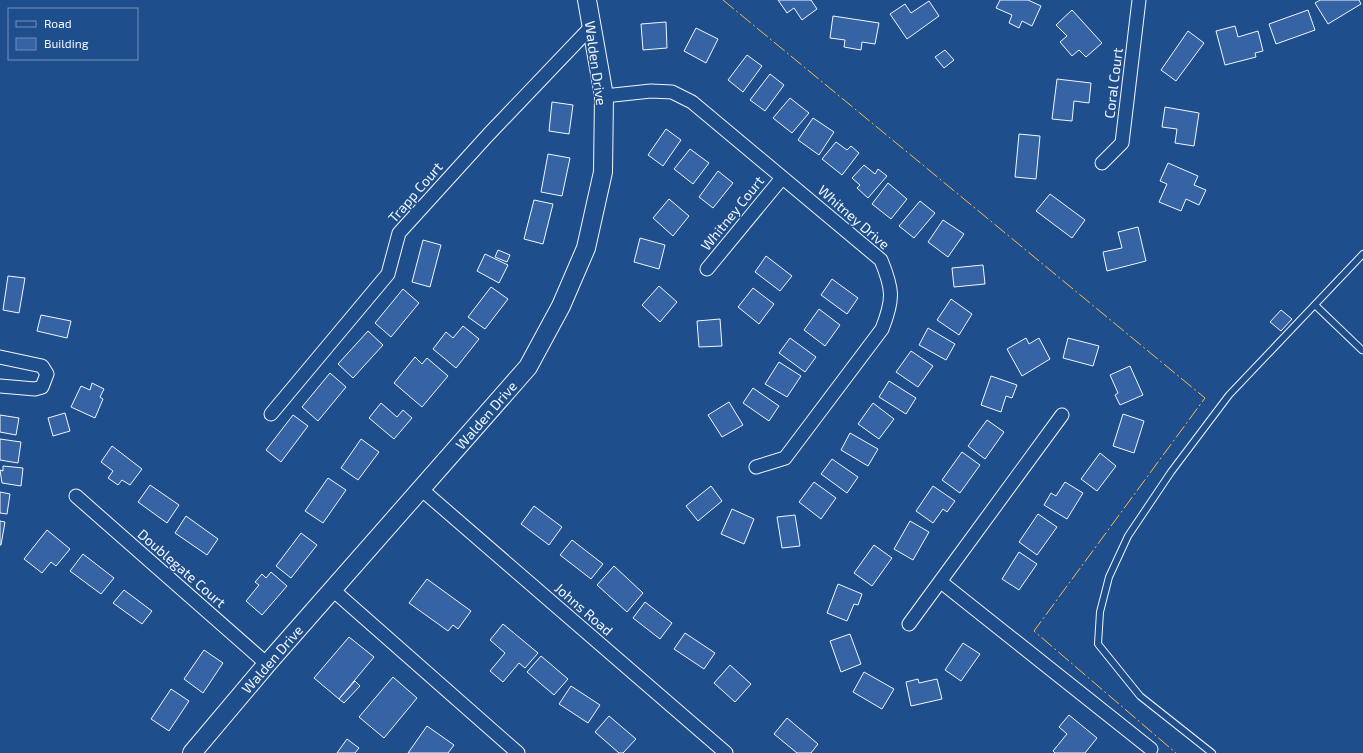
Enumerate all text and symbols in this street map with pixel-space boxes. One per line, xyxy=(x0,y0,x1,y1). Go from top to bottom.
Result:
legend xyxy=(8,8,138,60)
text: Road xyxy=(44,16,72,30)
street label: Walden Drive xyxy=(582,20,610,106)
text: Building xyxy=(44,36,89,50)
street label: Coral Court xyxy=(1100,47,1126,119)
street label: Trapp Court xyxy=(384,158,446,226)
street label: Whitney Court xyxy=(697,172,767,254)
street label: Whitney Drive xyxy=(815,181,893,253)
street label: Walden Drive xyxy=(452,377,520,453)
street label: Doublegate Court xyxy=(134,525,230,611)
street label: Johns Road xyxy=(551,579,617,639)
street label: Walden Drive xyxy=(238,621,306,697)

